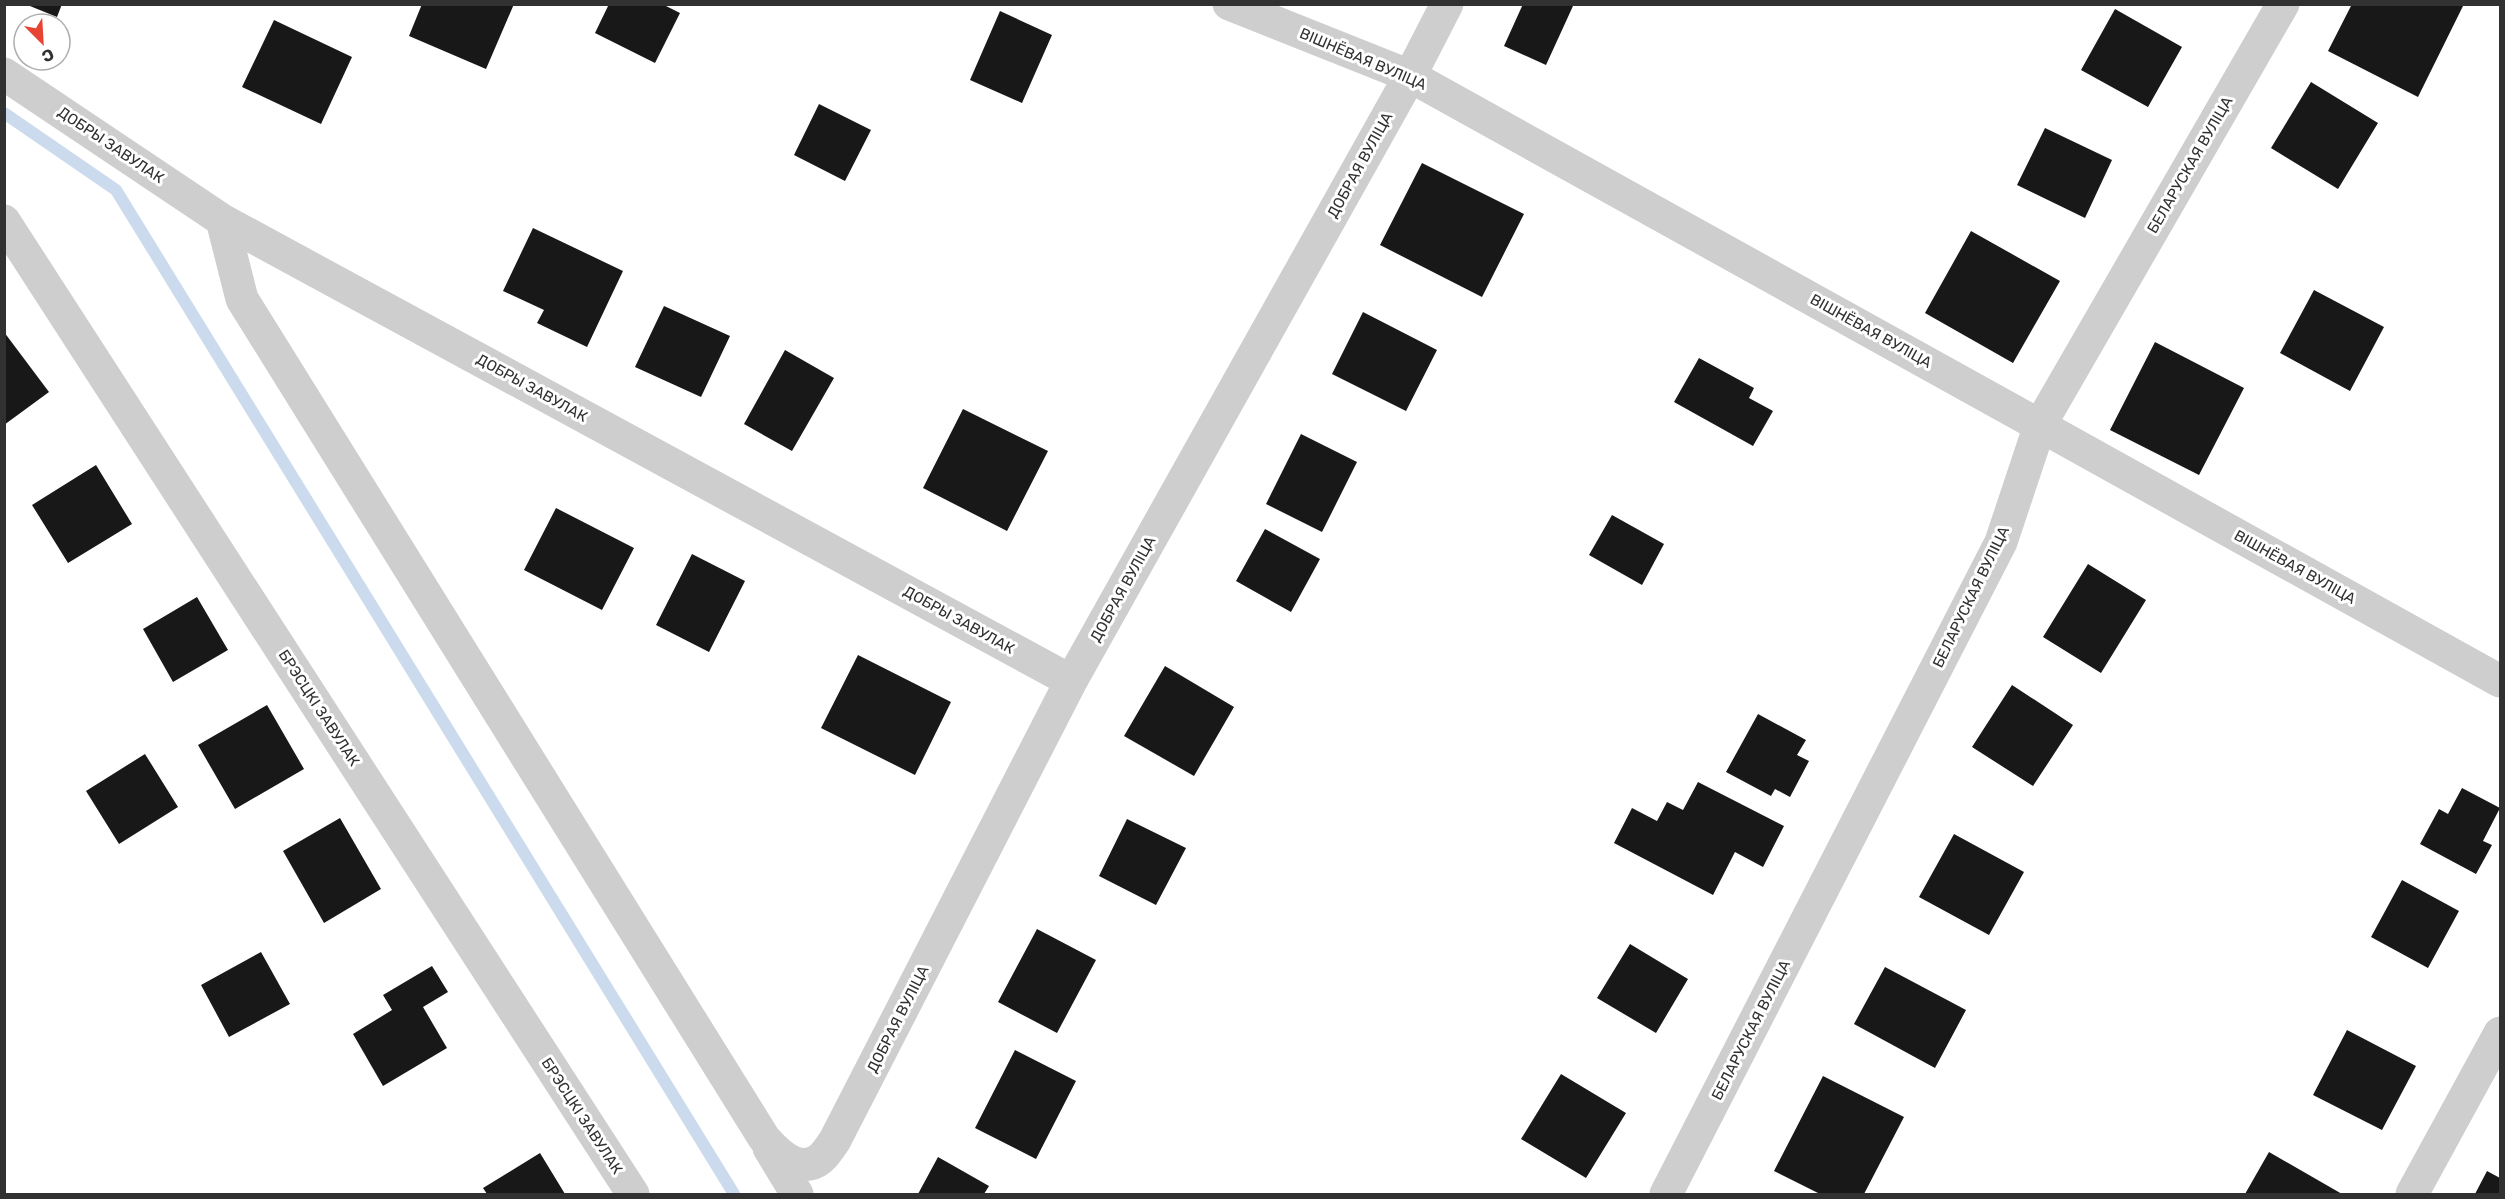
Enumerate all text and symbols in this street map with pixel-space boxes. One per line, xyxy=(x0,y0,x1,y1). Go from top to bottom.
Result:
north arrow xyxy=(12,12,72,72)
street label: ВІШНЁВАЯ ВУЛІЦА xyxy=(1297,24,1429,94)
text: С xyxy=(39,44,57,66)
street label: БЕЛАРУСКАЯ ВУЛІЦА xyxy=(2143,93,2237,237)
street label: ДОБРЫ ЗАВУЛАК xyxy=(55,103,168,187)
street label: ДОБРАЯ ВУЛІЦА xyxy=(1324,109,1396,221)
street label: ВІШНЁВАЯ ВУЛІЦА xyxy=(1807,290,1935,372)
street label: ДОБРЫ ЗАВУЛАК xyxy=(473,350,591,426)
street label: БЕЛАРУСКАЯ ВУЛІЦА xyxy=(1929,523,2013,671)
street label: ВІШНЁВАЯ ВУЛІЦА xyxy=(2231,526,2359,608)
street label: ДОБРАЯ ВУЛІЦА xyxy=(1087,533,1159,645)
street label: ДОБРЫ ЗАВУЛАК xyxy=(900,582,1018,658)
street label: БРЭСЦКІ ЗАВУЛАК xyxy=(275,646,364,770)
street label: БЕЛАРУСКАЯ ВУЛІЦА xyxy=(1708,957,1794,1103)
street label: ДОБРАЯ ВУЛІЦА xyxy=(863,962,933,1076)
street label: БРЭСЦКІ ЗАВУЛАК xyxy=(538,1054,627,1178)

